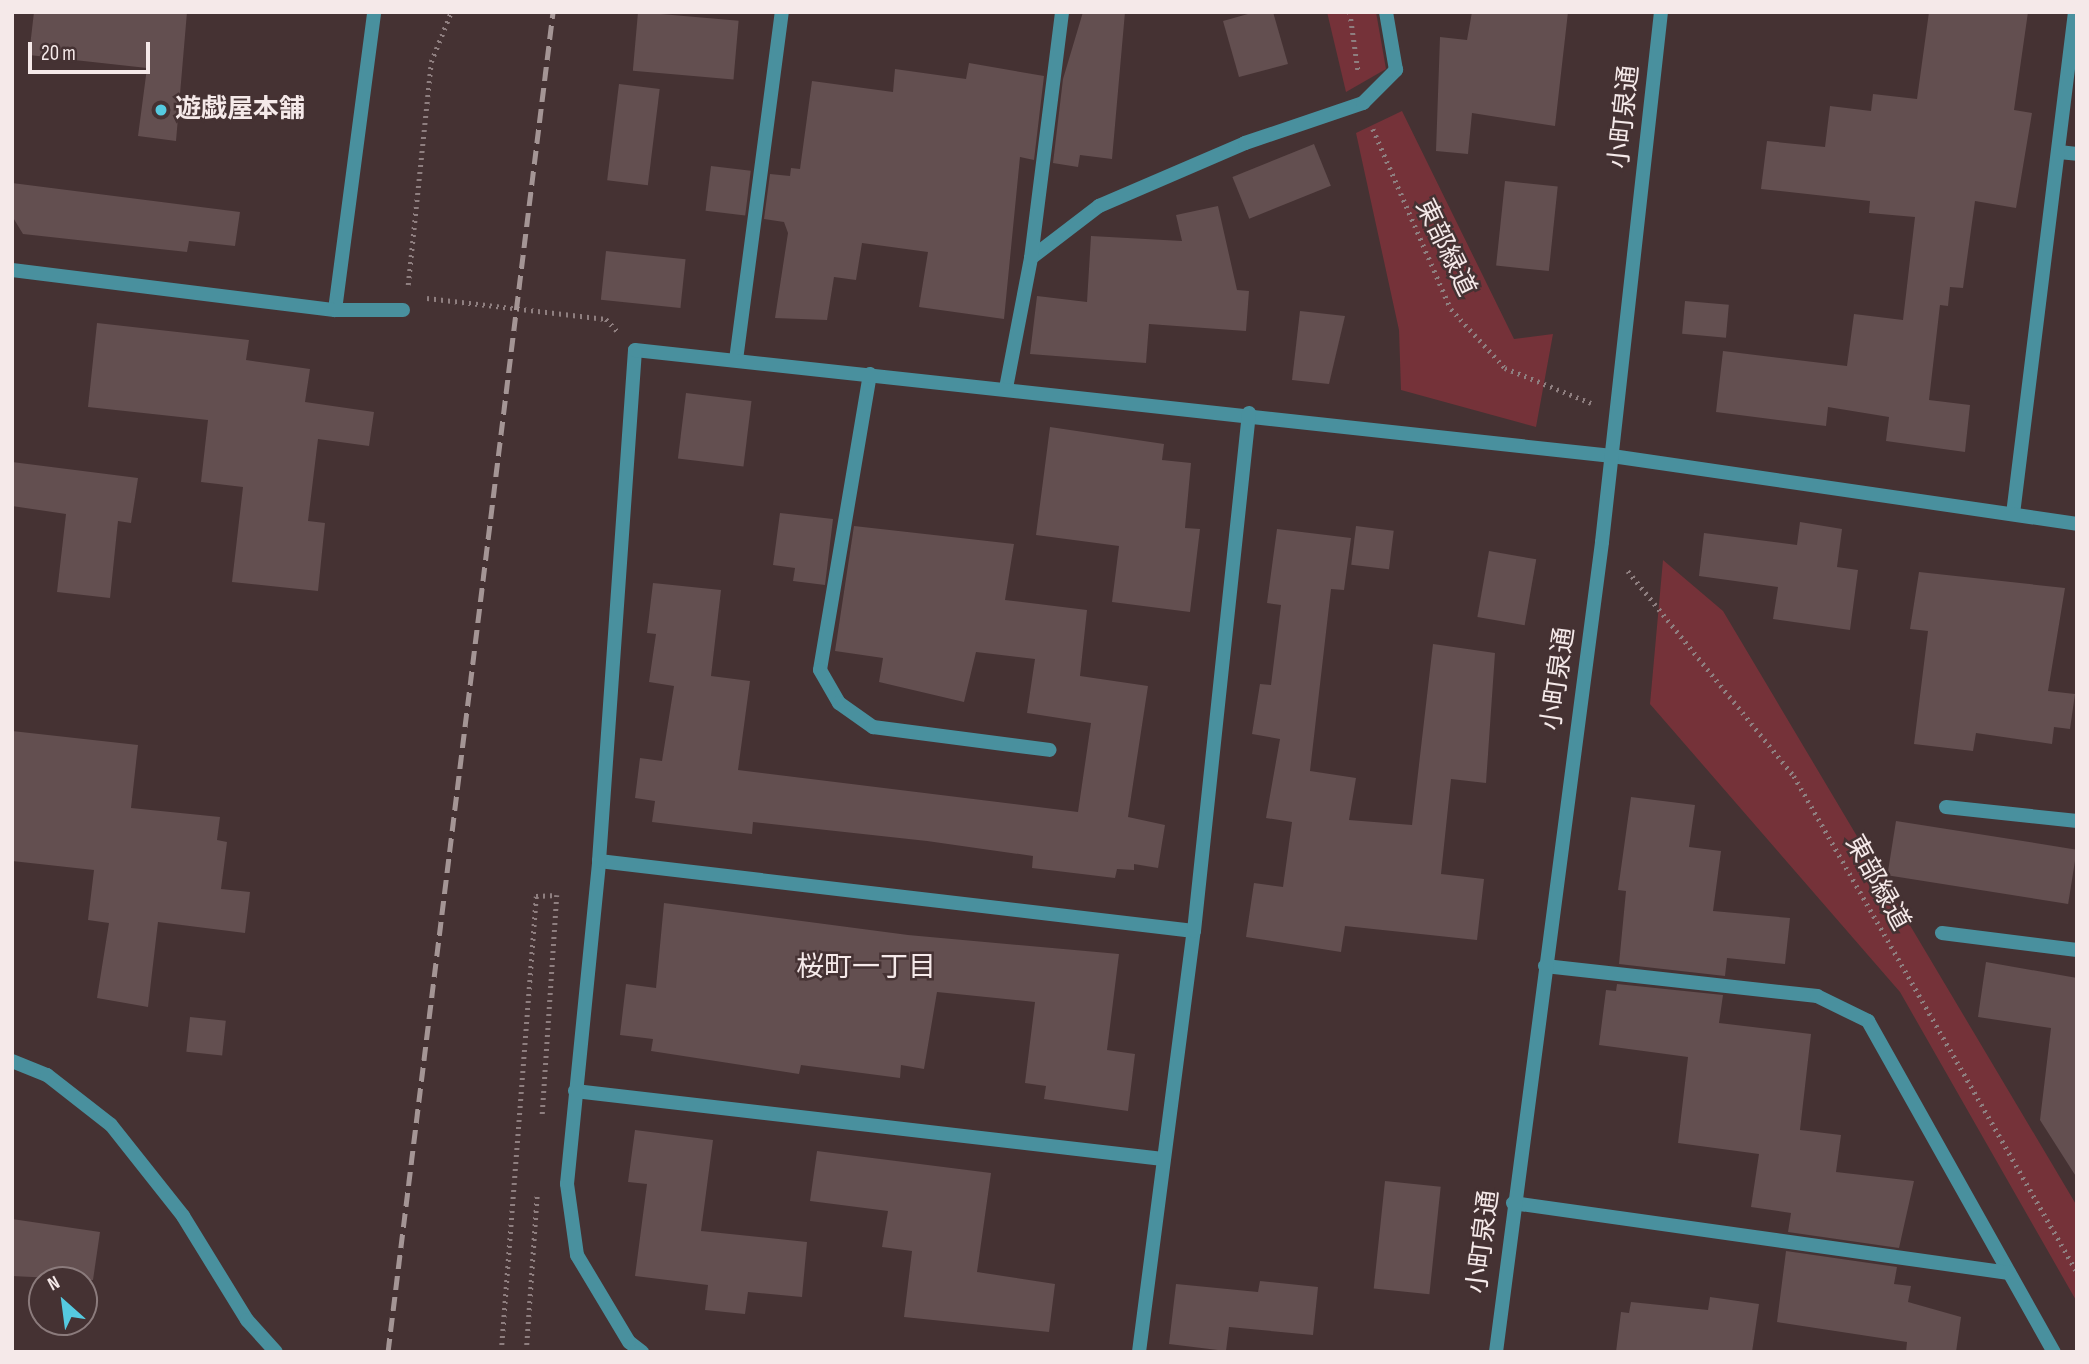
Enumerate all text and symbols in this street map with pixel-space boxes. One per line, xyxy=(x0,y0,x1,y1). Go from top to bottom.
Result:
scale bar xyxy=(32,28,154,72)
text: 20 m xyxy=(41,41,76,66)
street label: 小町泉通 xyxy=(1604,64,1646,170)
place label: 遊戯屋本舗 xyxy=(175,94,305,126)
marker: 遊戯屋本舗 xyxy=(153,102,169,118)
street label: 東部緑道 xyxy=(1408,194,1482,302)
street label: 小町泉通 xyxy=(1536,625,1582,733)
street label: 東部緑道 xyxy=(1838,830,1916,936)
district label: 桜町一丁目 xyxy=(796,951,936,985)
street label: 小町泉通 xyxy=(1462,1188,1506,1296)
north arrow xyxy=(28,1266,98,1336)
text: N xyxy=(44,1271,64,1296)

